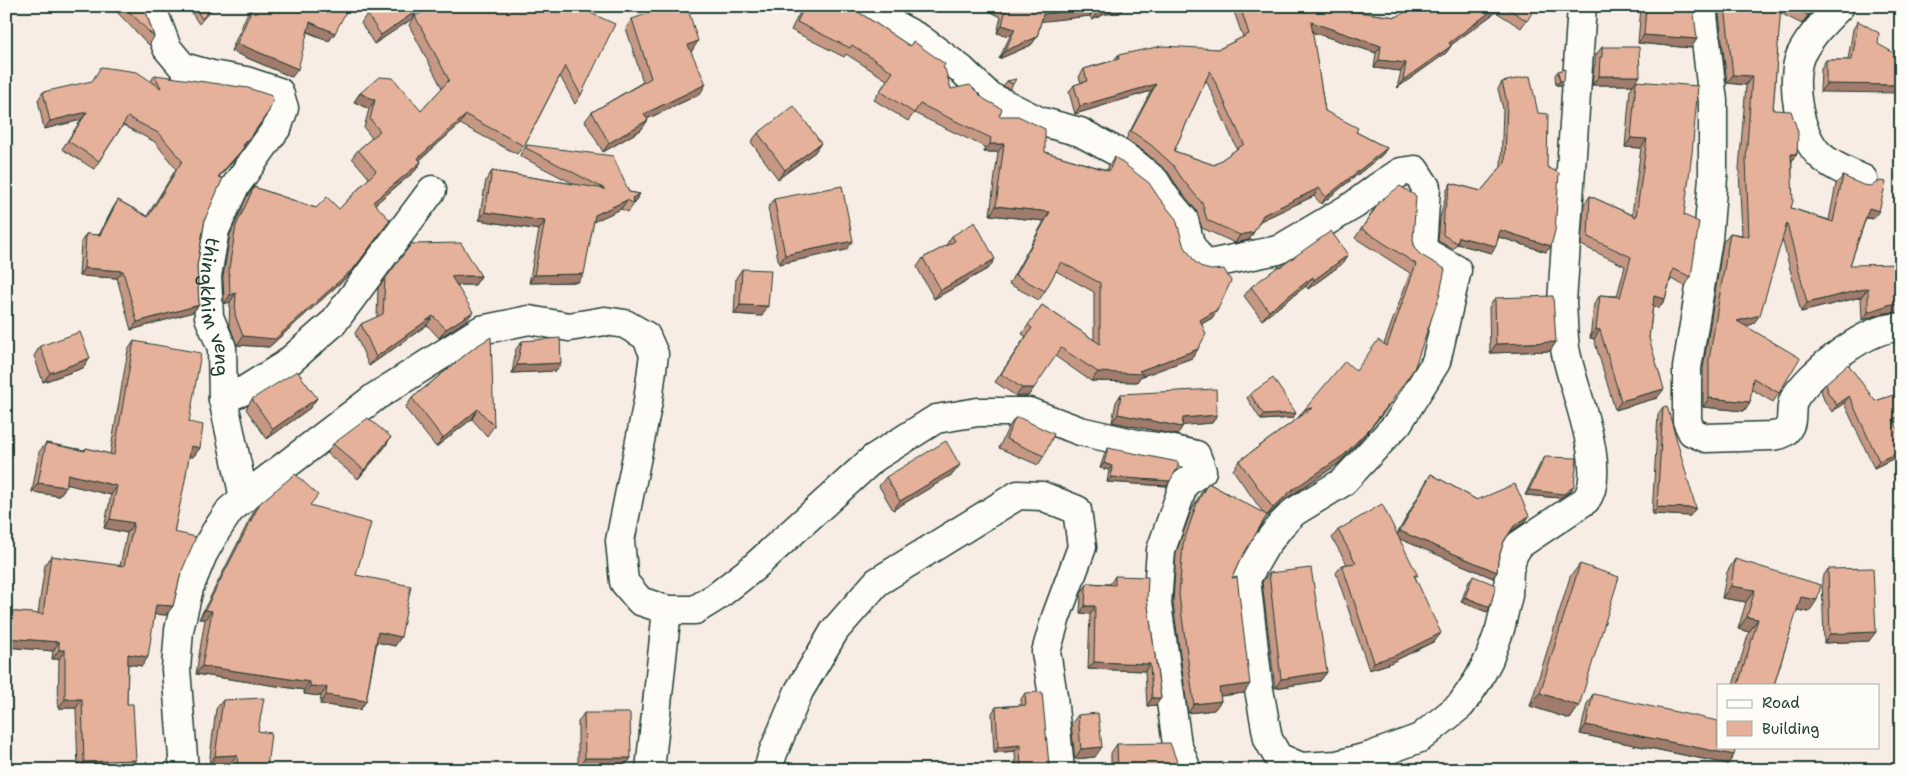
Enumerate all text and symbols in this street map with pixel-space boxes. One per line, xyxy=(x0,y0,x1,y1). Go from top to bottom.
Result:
street label: thingkhim veng xyxy=(194,236,235,377)
legend xyxy=(1717,684,1880,748)
text: Road xyxy=(1762,693,1800,713)
text: Building xyxy=(1762,719,1819,739)

